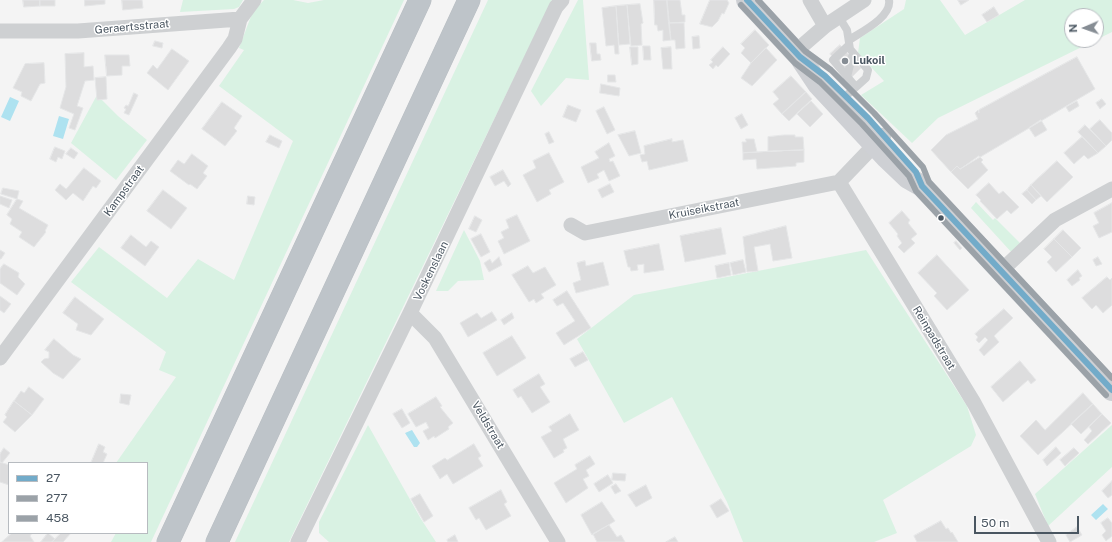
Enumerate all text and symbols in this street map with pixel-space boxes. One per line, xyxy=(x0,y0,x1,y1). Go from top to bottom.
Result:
north arrow xyxy=(1064,8,1104,48)
street label: Geraertsstraat xyxy=(94,17,170,37)
text: N xyxy=(1067,24,1079,33)
place label: Lukoil xyxy=(853,54,885,68)
marker: Lukoil xyxy=(840,56,850,66)
street label: Kampstraat xyxy=(101,163,147,219)
street label: Kruiseikstraat xyxy=(668,196,740,222)
unlabelled marker xyxy=(936,213,946,223)
street label: Voskenslaan xyxy=(411,239,451,303)
street label: Reinpadstraat xyxy=(910,304,958,372)
street label: Veldstraat xyxy=(469,399,507,451)
legend xyxy=(8,462,148,534)
text: 27 xyxy=(46,471,60,485)
text: 277 xyxy=(46,491,68,505)
scale bar xyxy=(976,508,1081,534)
text: 458 xyxy=(46,511,69,525)
text: 50 m xyxy=(981,516,1009,530)

